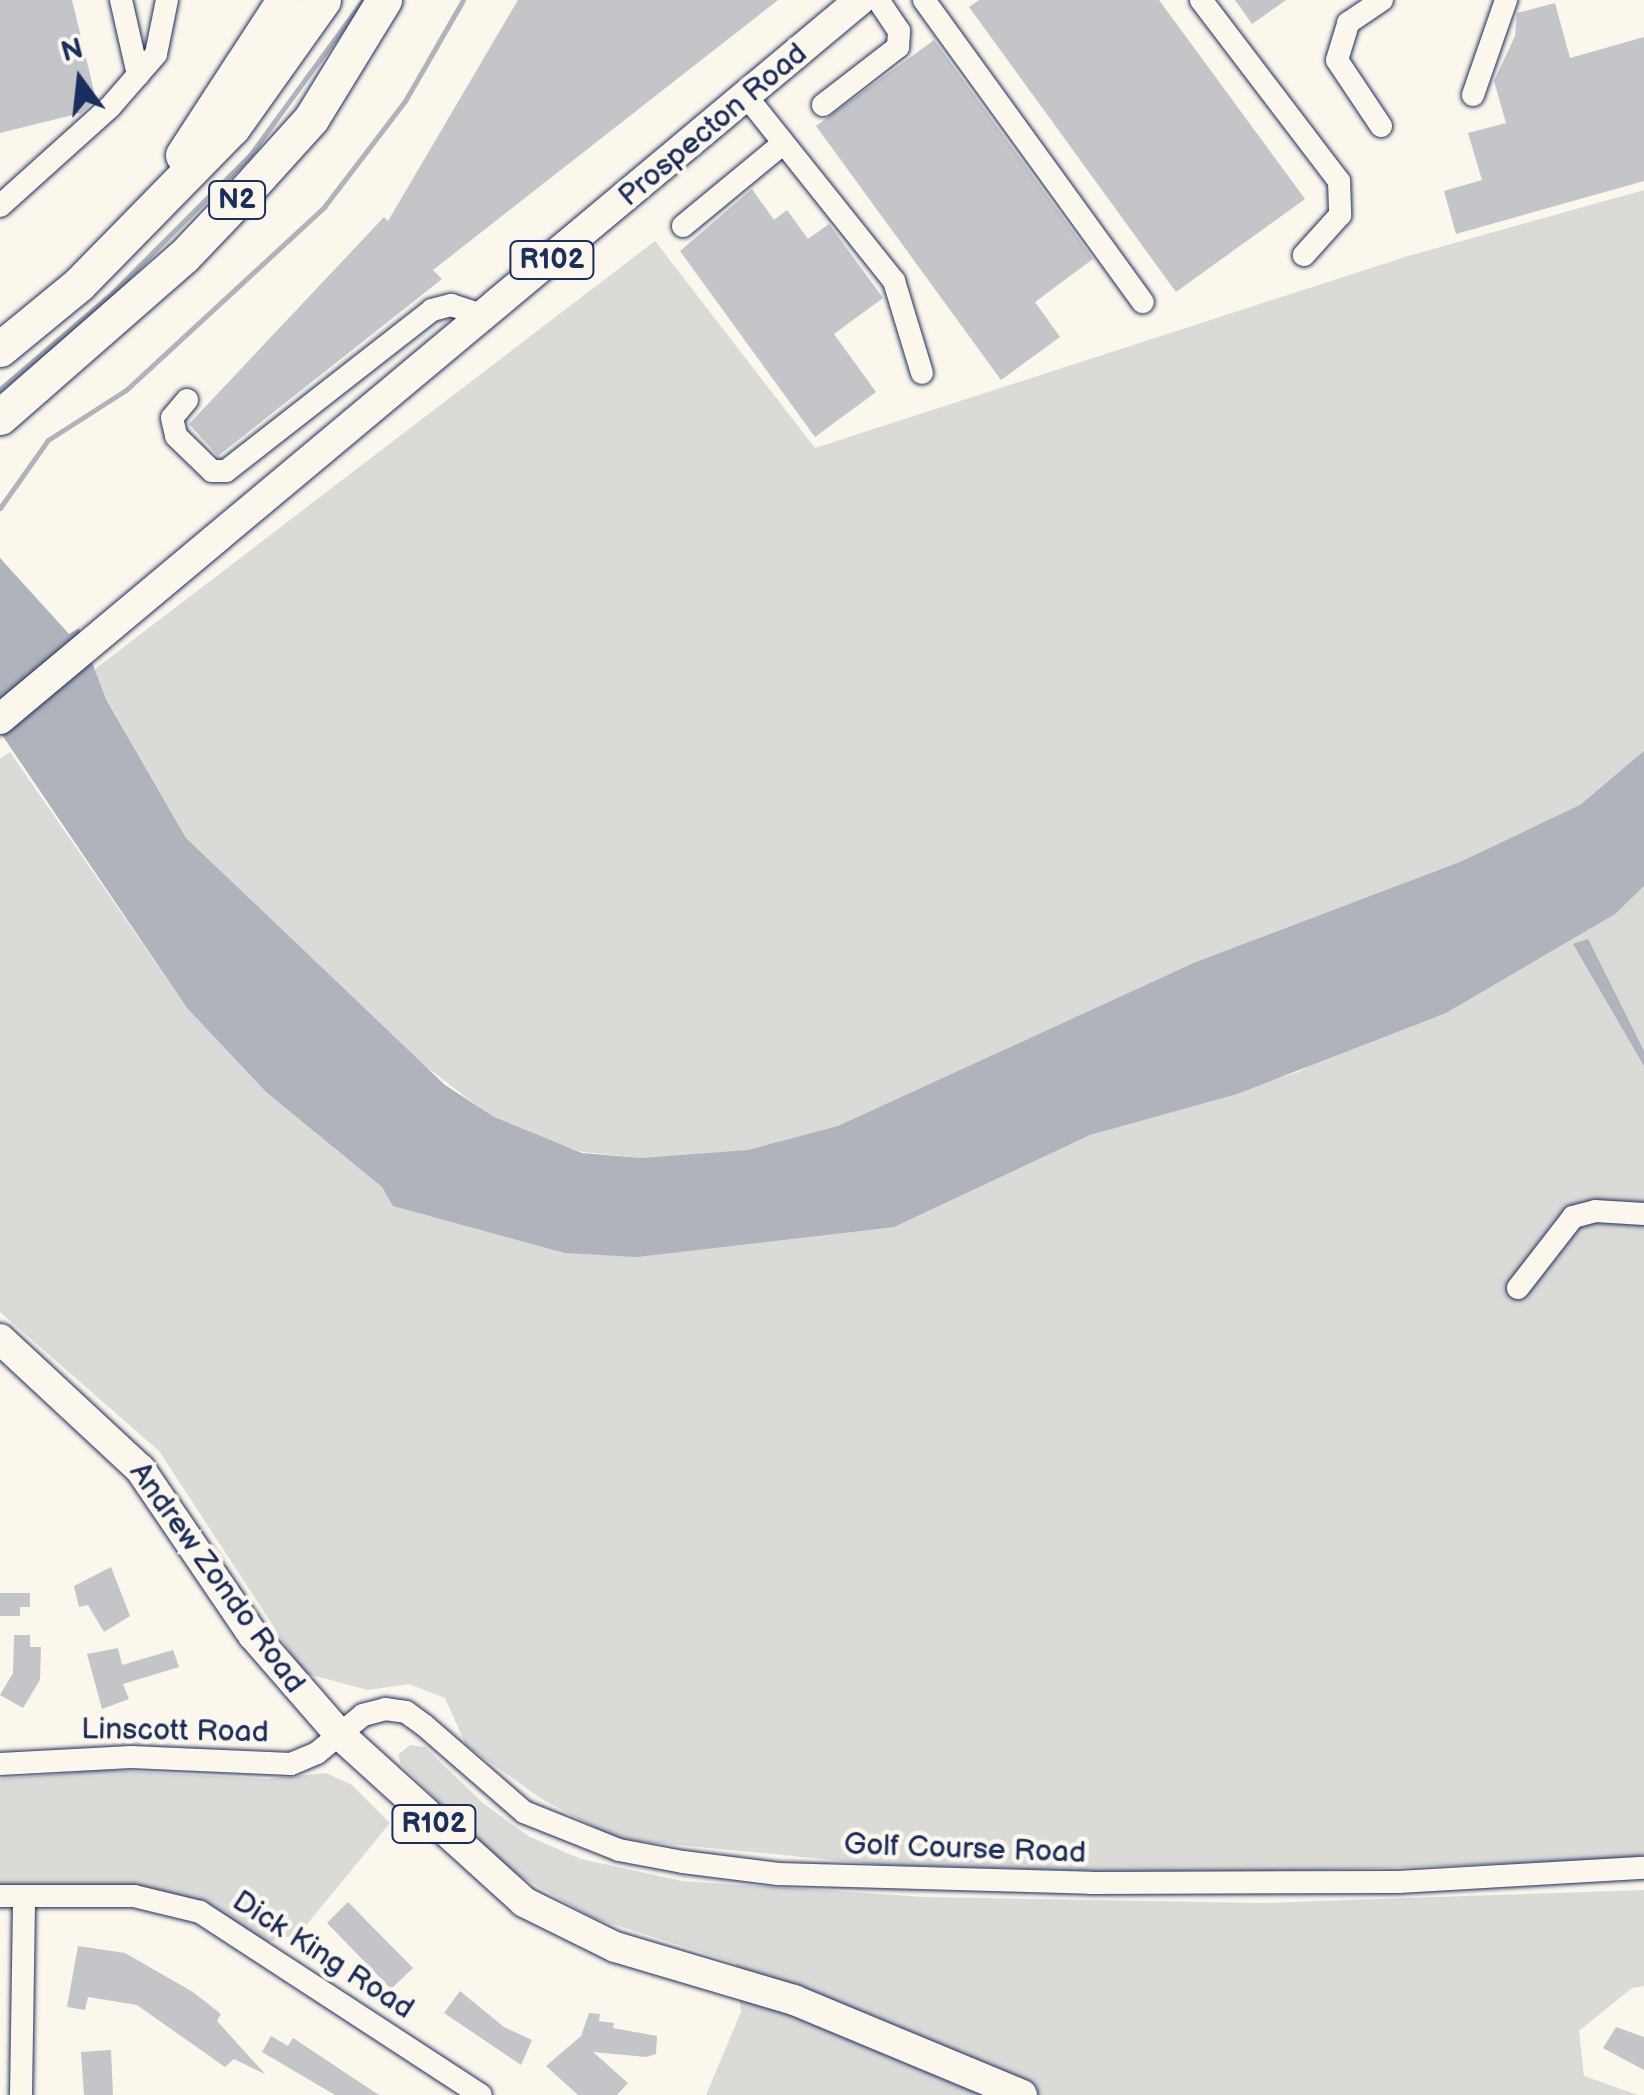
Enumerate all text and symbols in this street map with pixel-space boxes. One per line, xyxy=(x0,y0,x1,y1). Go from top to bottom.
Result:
north arrow xyxy=(30,30,130,130)
text: N xyxy=(58,32,87,69)
street label: Prospecton Road xyxy=(611,36,815,214)
road number: N2 xyxy=(207,177,267,223)
road number: R102 xyxy=(507,237,597,283)
street label: Andrew Zondo Road xyxy=(121,1456,313,1700)
street label: Linscott Road xyxy=(81,1711,269,1751)
road number: R102 xyxy=(389,1801,479,1847)
street label: Golf Course Road xyxy=(843,1827,1087,1871)
street label: Dick King Road xyxy=(226,1883,420,2027)

